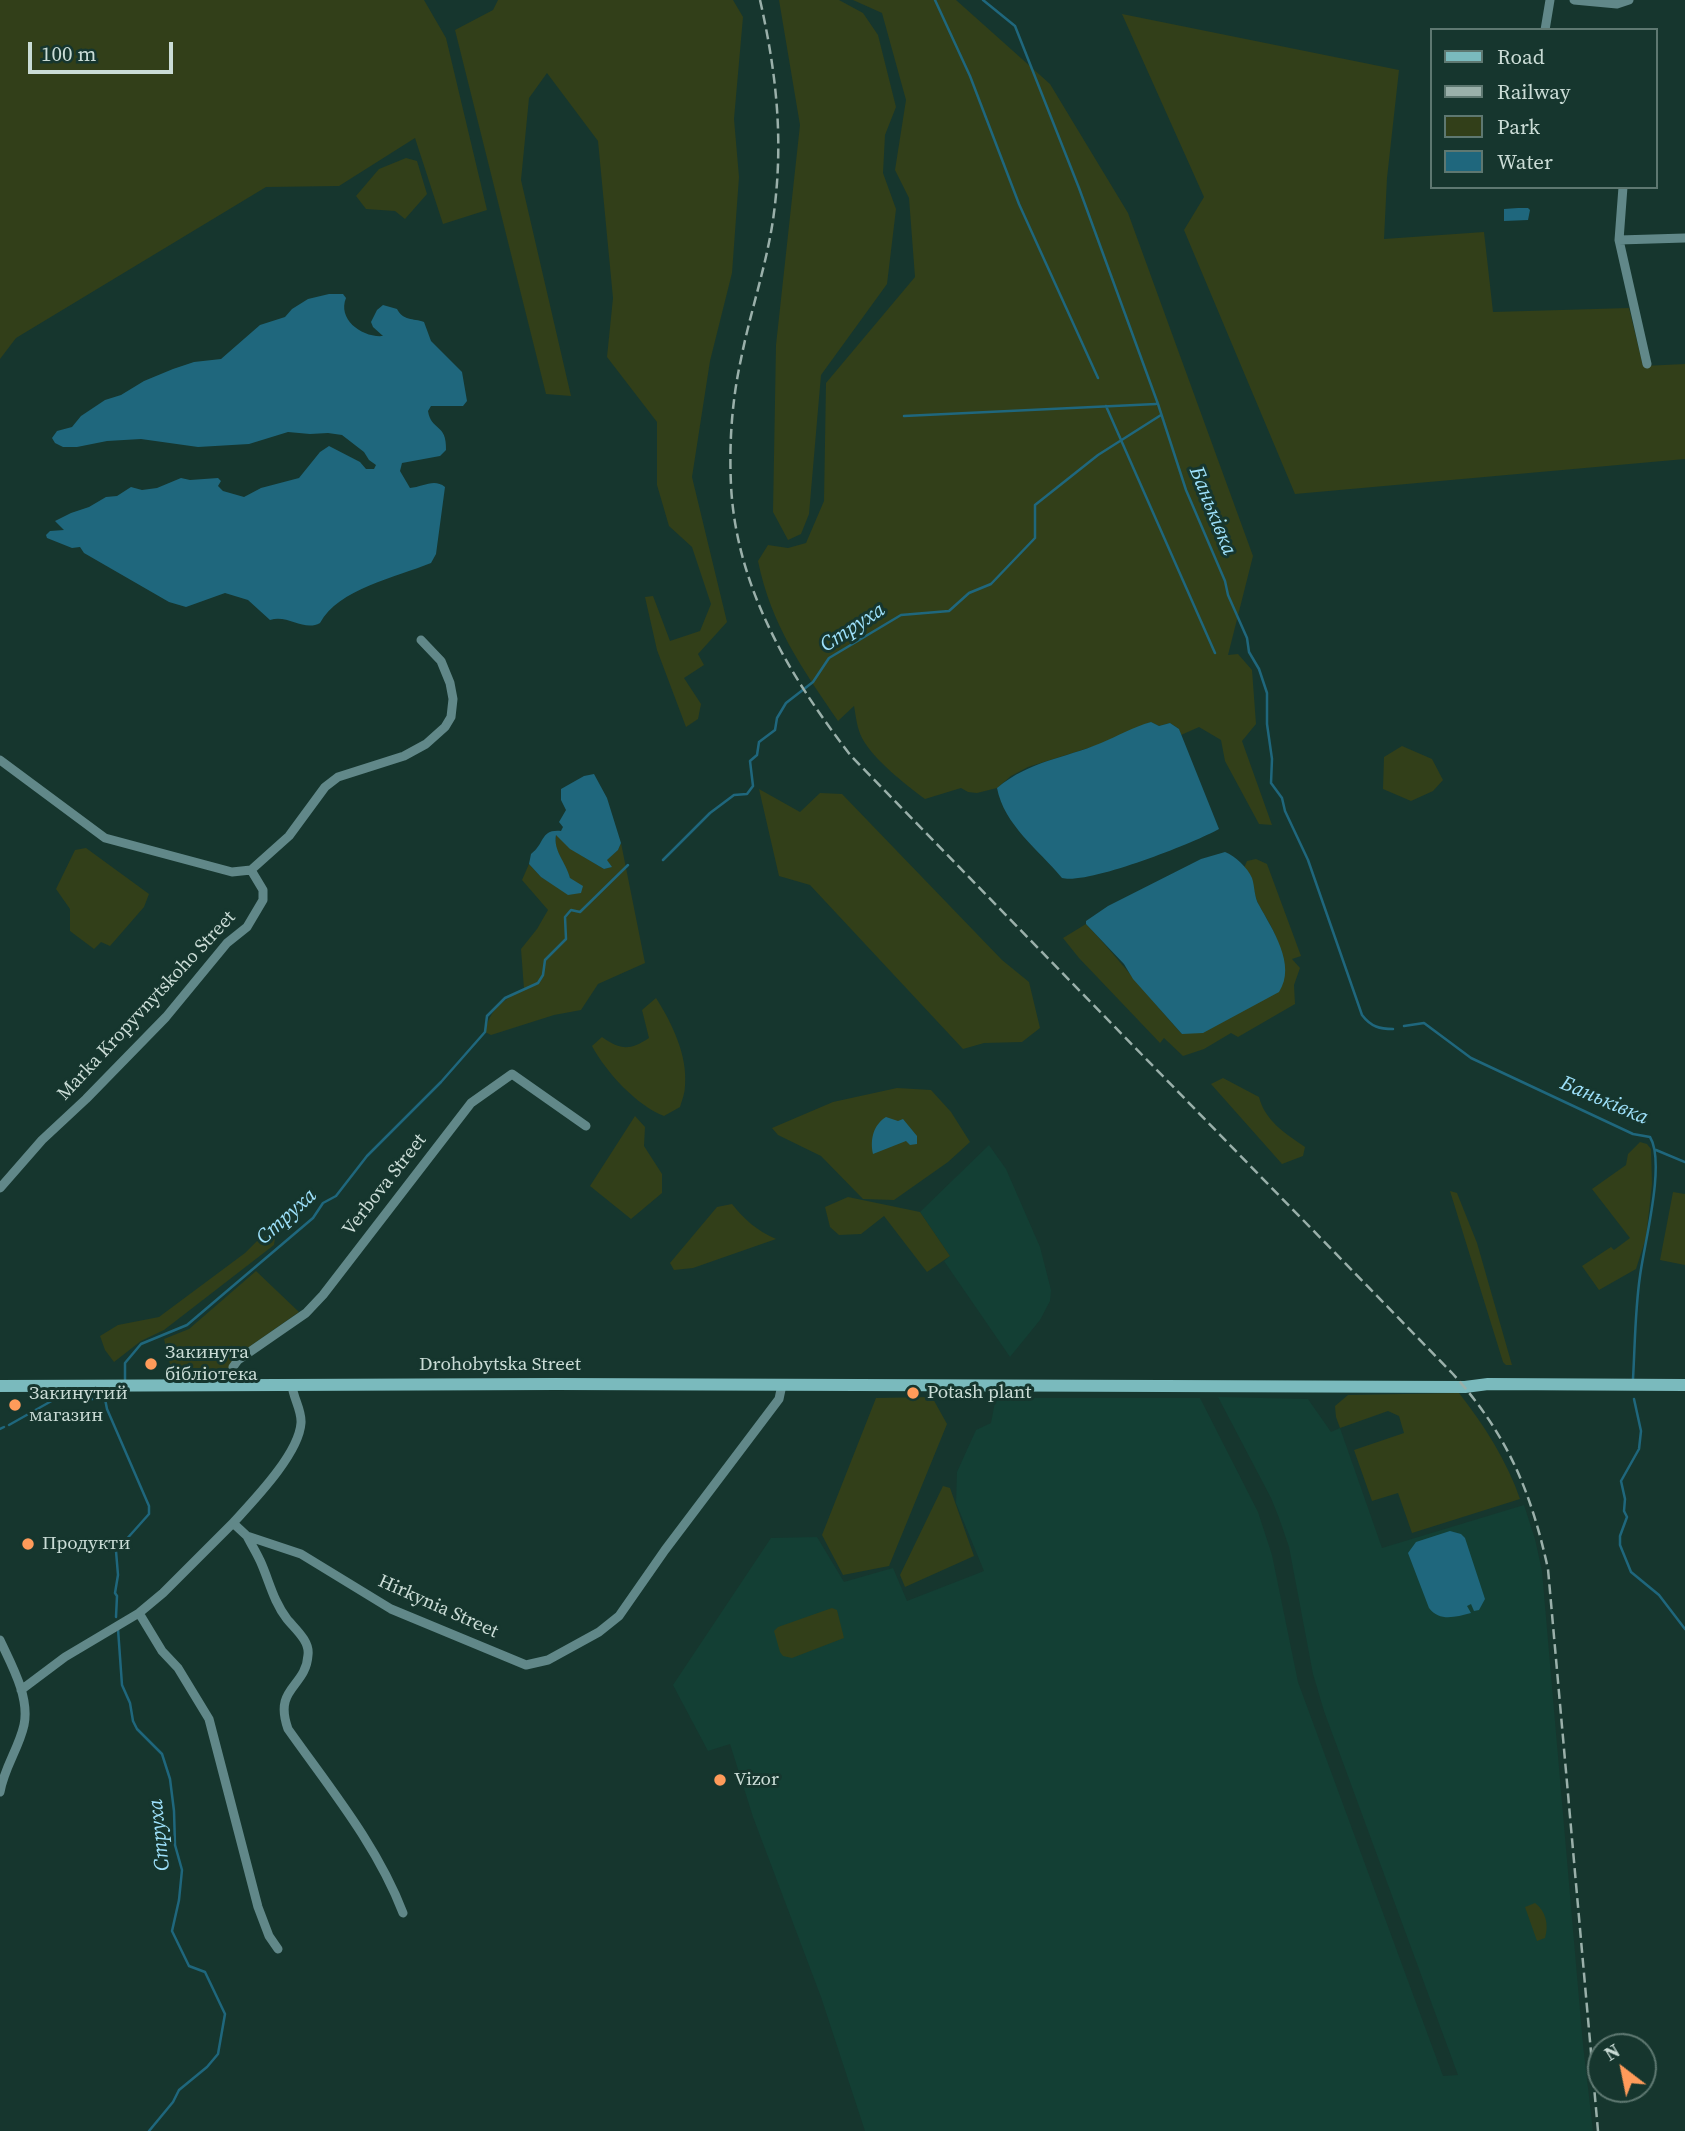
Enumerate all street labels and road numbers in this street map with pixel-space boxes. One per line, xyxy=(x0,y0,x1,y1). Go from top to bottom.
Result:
street label: Marka Kropyvnytskoho Street xyxy=(53,907,241,1105)
street label: Verbova Street xyxy=(338,1130,432,1240)
street label: Drohobytska Street xyxy=(419,1354,581,1376)
street label: Hirkynia Street xyxy=(374,1570,502,1644)

